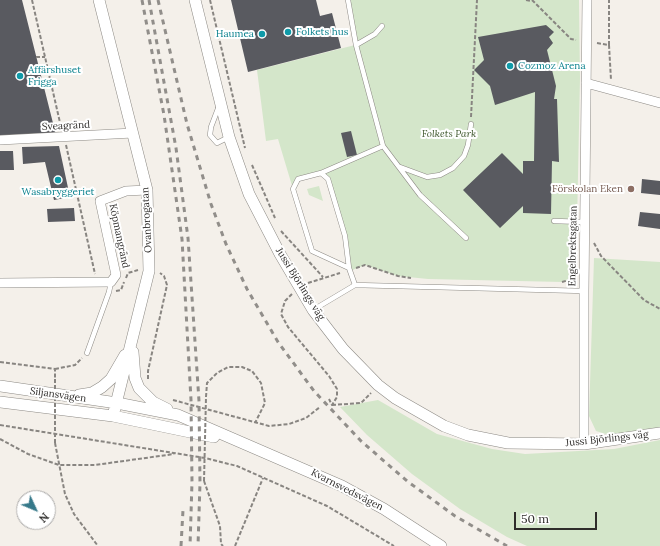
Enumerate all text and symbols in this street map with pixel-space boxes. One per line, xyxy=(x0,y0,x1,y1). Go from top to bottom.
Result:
place label: Folkets hus xyxy=(296,26,348,38)
marker: Folkets hus xyxy=(283,27,293,37)
place label: Haumea xyxy=(216,28,254,40)
marker: Haumea xyxy=(257,29,267,39)
place label: Cozmoz Arena xyxy=(518,60,586,72)
marker: Cozmoz Arena xyxy=(505,61,515,71)
place label: Affärshuset Frigga xyxy=(28,64,81,88)
marker: Affärshuset Frigga xyxy=(15,71,25,81)
street label: Sveagränd xyxy=(42,119,90,133)
park label: Folkets Park xyxy=(422,128,476,140)
marker: Wasabryggeriet xyxy=(53,175,63,185)
place label: Förskolan Eken xyxy=(552,183,623,195)
marker: Förskolan Eken xyxy=(626,184,636,194)
place label: Wasabryggeriet xyxy=(22,186,94,198)
street label: Ovanbrogatan xyxy=(139,187,155,253)
street label: Köpmangränd xyxy=(106,203,132,269)
street label: Engelbrektsgatan xyxy=(566,205,580,287)
street label: Jussi Björlings väg xyxy=(273,245,327,323)
street label: Siljansvägen xyxy=(29,385,87,405)
street label: Jussi Björlings väg xyxy=(565,429,649,449)
street label: Kvarnsvedsvägen xyxy=(309,467,385,513)
north arrow xyxy=(16,490,56,530)
scale bar xyxy=(516,504,599,530)
text: N xyxy=(36,510,52,526)
text: 50 m xyxy=(521,511,549,526)

